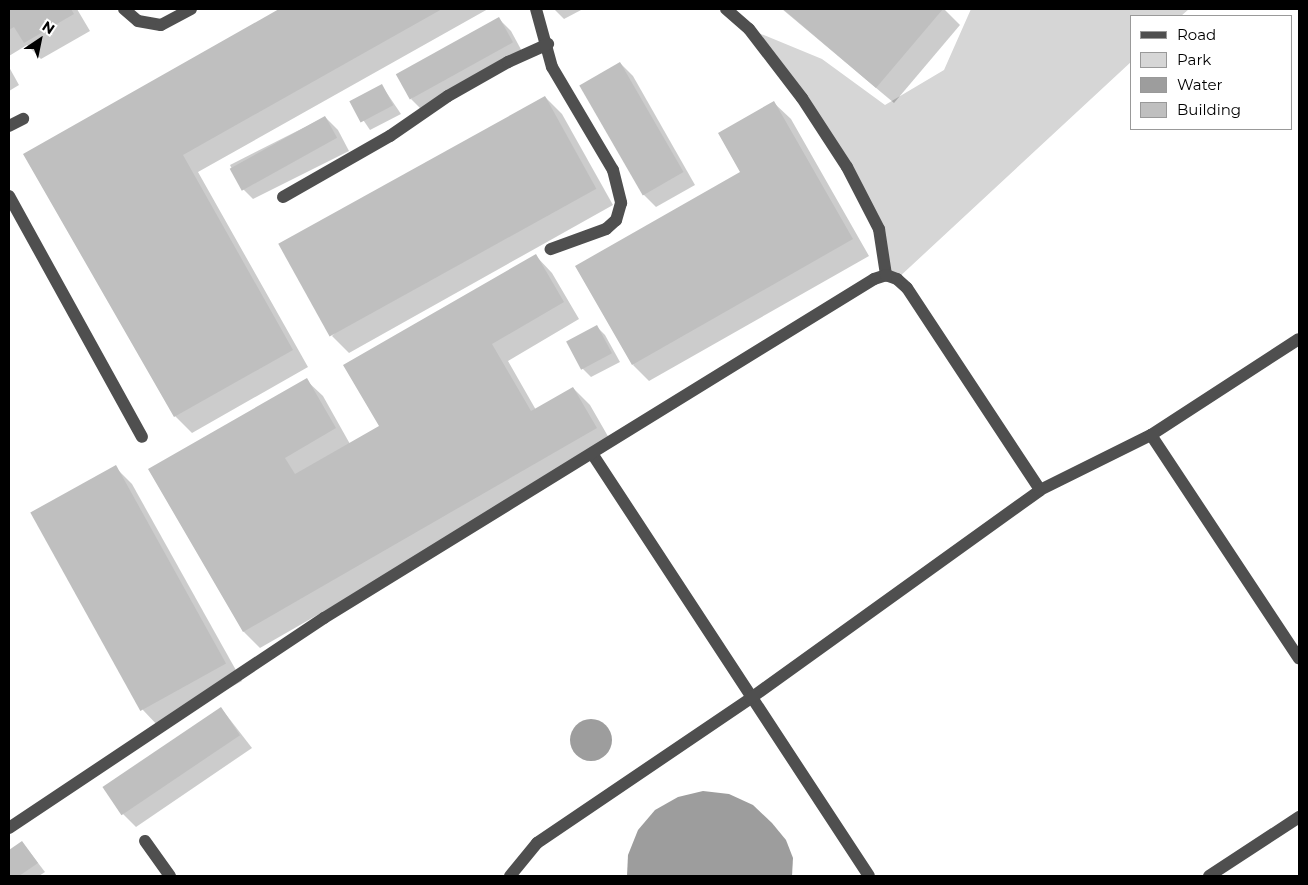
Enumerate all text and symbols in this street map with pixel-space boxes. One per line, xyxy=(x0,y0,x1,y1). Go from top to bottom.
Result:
north arrow xyxy=(15,15,65,65)
legend xyxy=(1130,15,1293,130)
text: N xyxy=(39,17,58,38)
text: Road xyxy=(1177,25,1216,44)
text: Park xyxy=(1177,50,1211,69)
text: Water xyxy=(1177,75,1223,94)
text: Building xyxy=(1177,100,1241,119)

